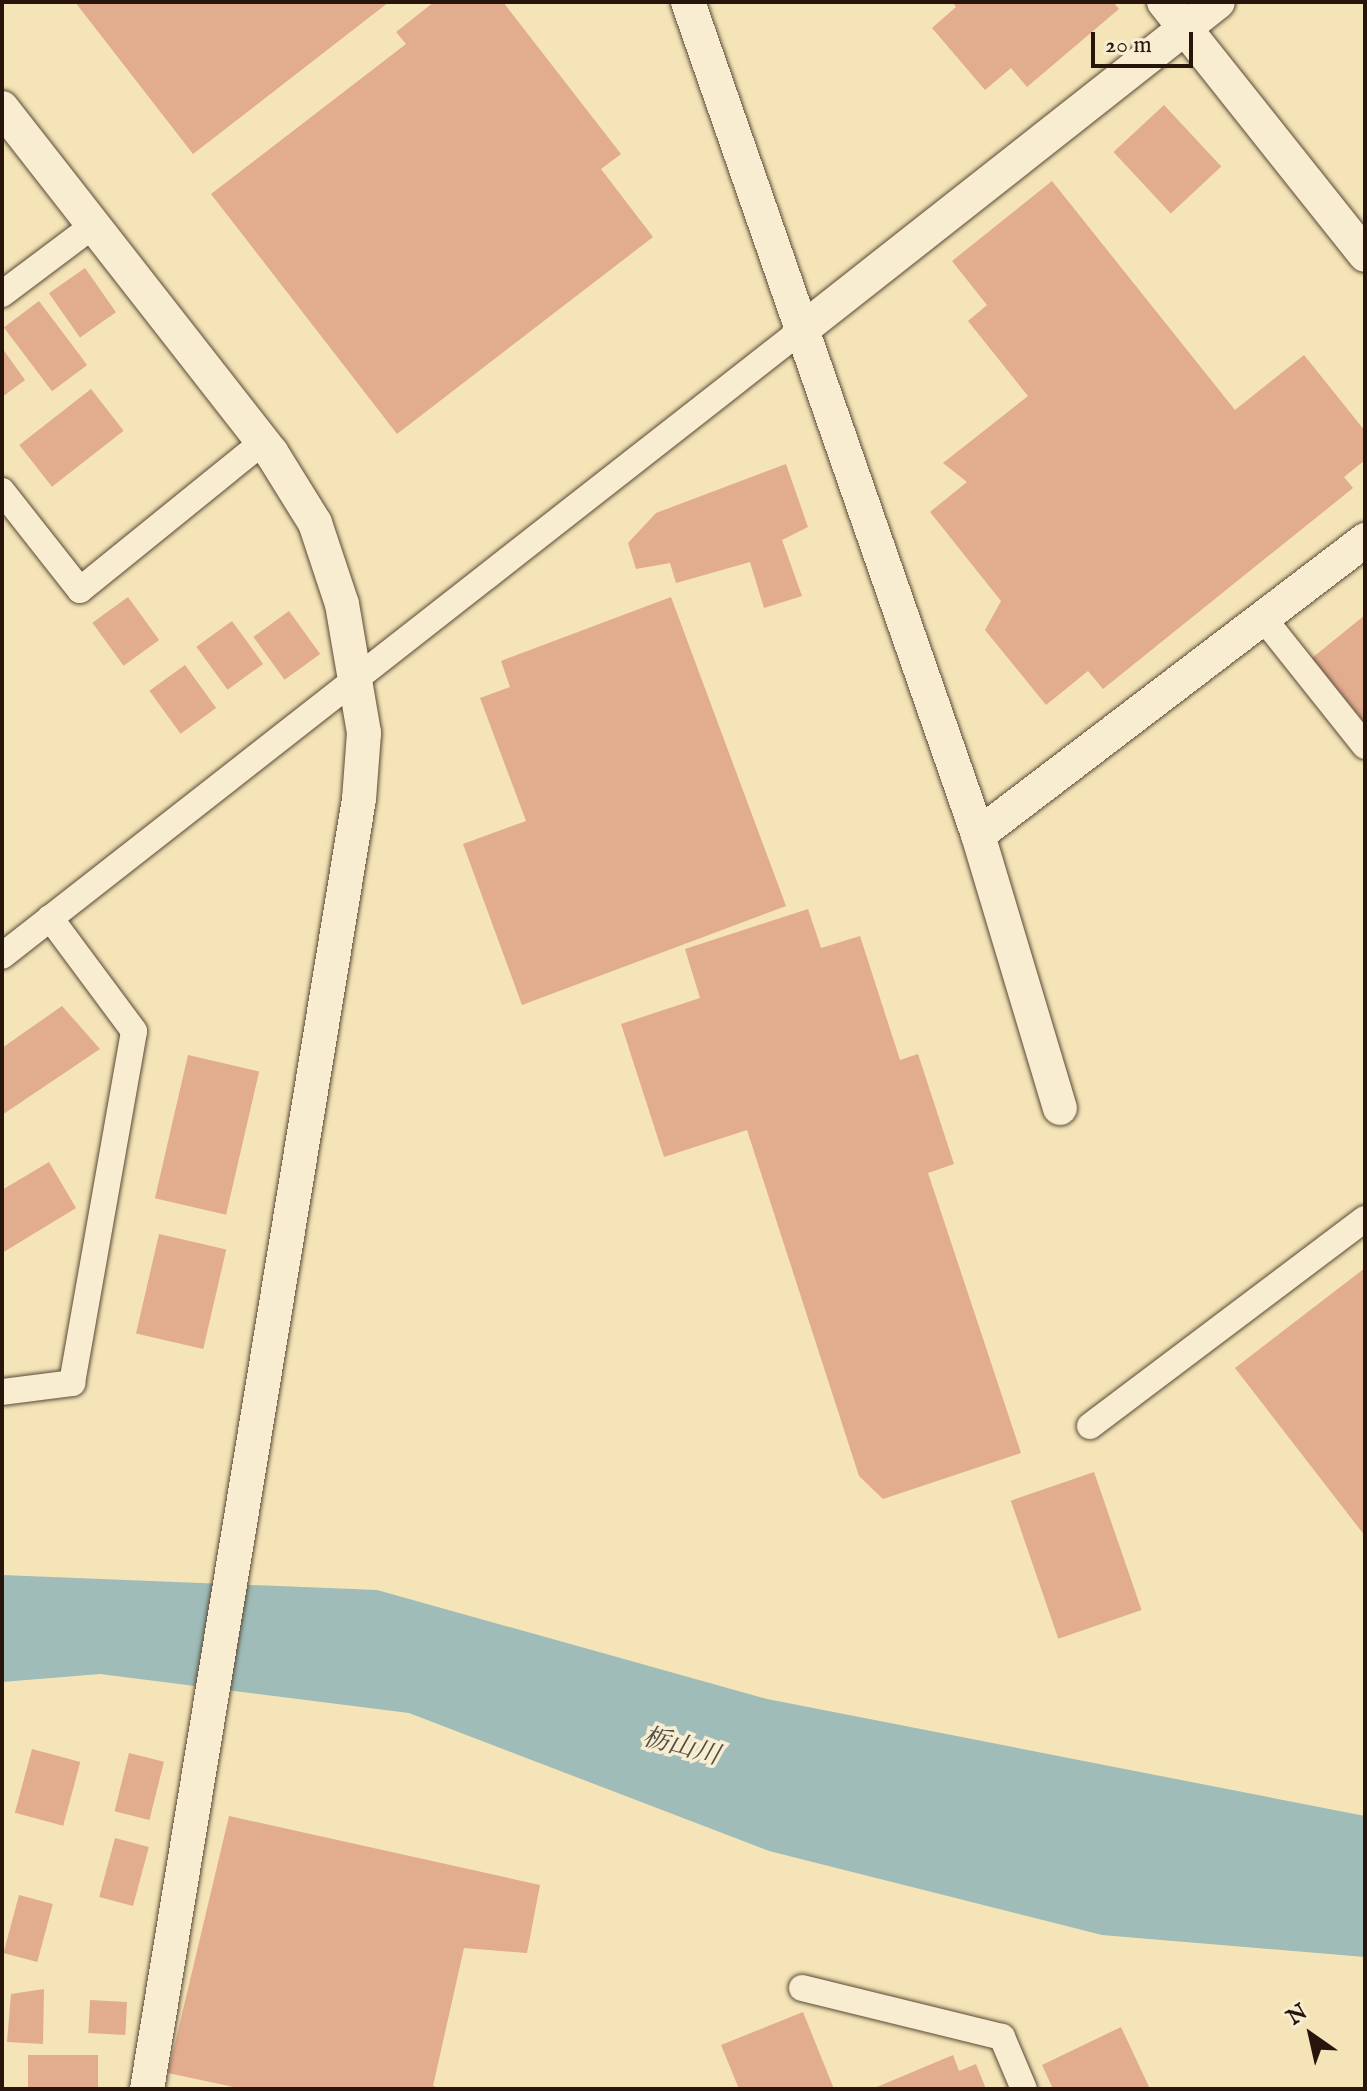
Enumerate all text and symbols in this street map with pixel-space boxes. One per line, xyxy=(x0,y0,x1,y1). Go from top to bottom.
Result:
scale bar xyxy=(1095,16,1197,66)
text: 20 m xyxy=(1105,30,1152,61)
water label: 栃山川 xyxy=(639,1722,723,1772)
north arrow xyxy=(1271,1995,1351,2075)
text: N xyxy=(1282,1998,1313,2032)

